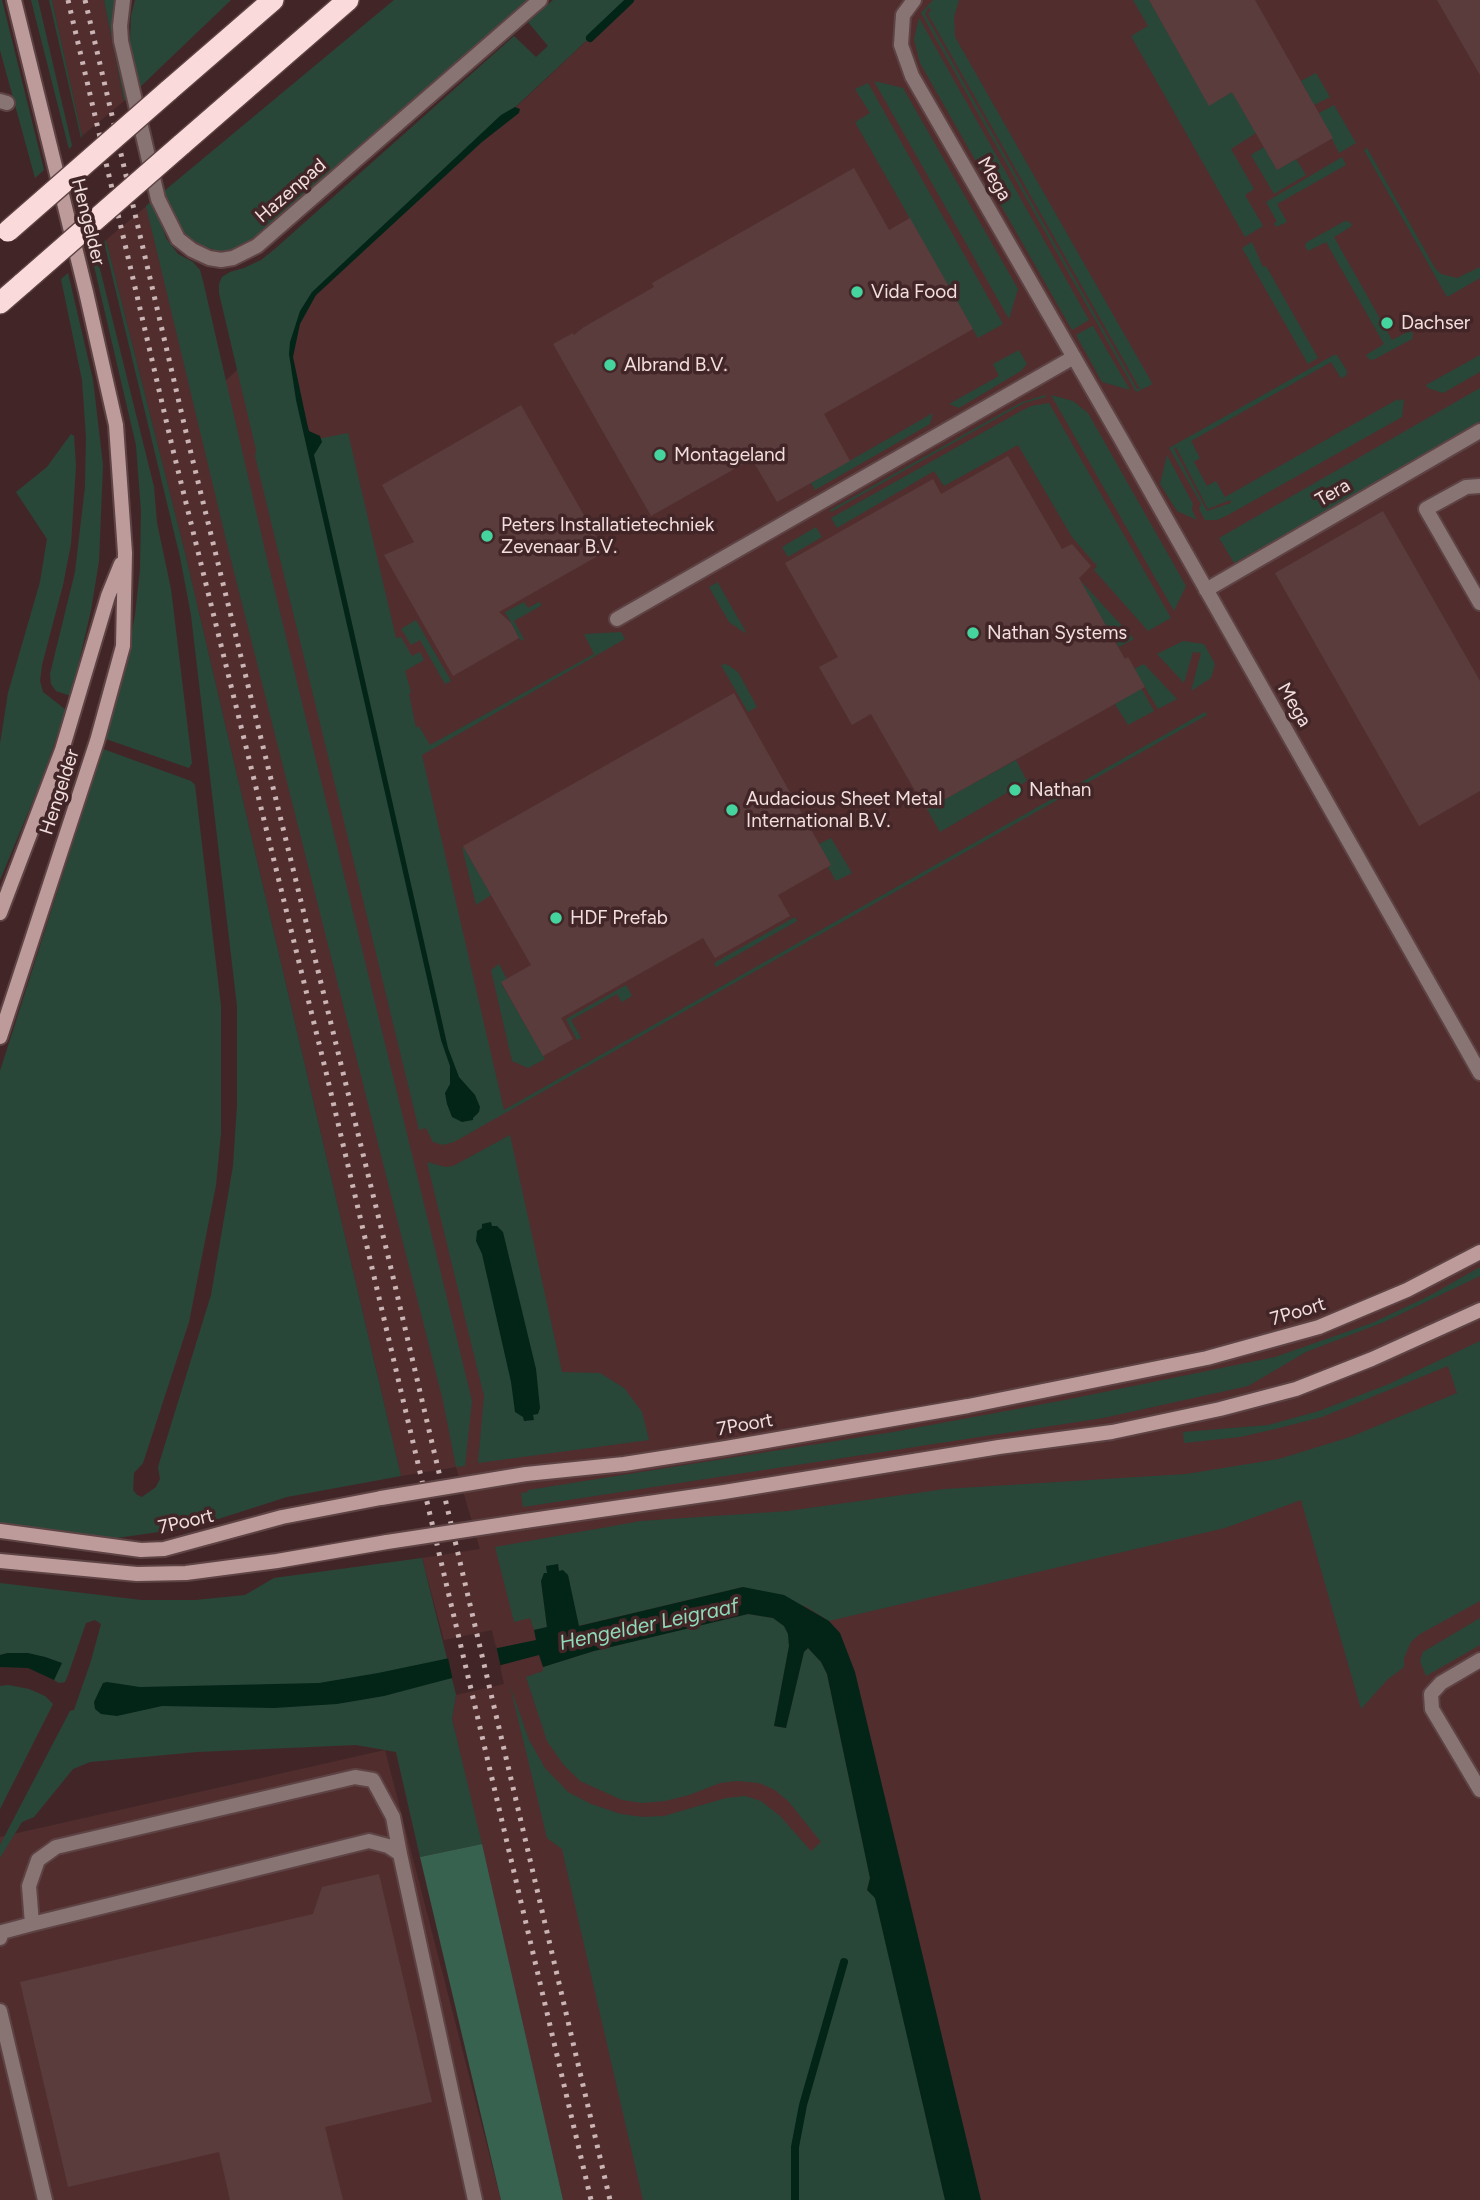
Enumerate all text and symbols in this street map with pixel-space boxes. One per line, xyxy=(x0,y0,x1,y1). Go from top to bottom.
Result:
street label: Mega xyxy=(972,153,1016,205)
street label: Hazenpad xyxy=(251,154,331,228)
street label: Hengelder xyxy=(66,176,110,268)
place label: Vida Food xyxy=(871,281,957,303)
marker: Vida Food xyxy=(849,284,865,300)
place label: Dachser xyxy=(1401,312,1470,334)
marker: Dachser xyxy=(1379,315,1395,331)
place label: Albrand B.V. xyxy=(624,354,727,376)
marker: Albrand B.V. xyxy=(602,357,618,373)
place label: Montageland xyxy=(674,444,786,466)
marker: Montageland xyxy=(652,447,668,463)
street label: Tera xyxy=(1312,474,1354,512)
place label: Peters Installatietechniek Zevenaar B.V. xyxy=(501,514,714,558)
marker: Peters Installatietechniek Zevenaar B.V. xyxy=(479,528,495,544)
place label: Nathan Systems xyxy=(987,622,1127,644)
marker: Nathan Systems xyxy=(965,625,981,641)
street label: Mega xyxy=(1272,679,1316,731)
street label: Hengelder xyxy=(35,746,85,838)
place label: Nathan xyxy=(1029,779,1091,801)
marker: Nathan xyxy=(1007,782,1023,798)
place label: Audacious Sheet Metal International B.V. xyxy=(746,788,942,832)
marker: Audacious Sheet Metal International B.V. xyxy=(724,802,740,818)
place label: HDF Prefab xyxy=(570,907,668,929)
marker: HDF Prefab xyxy=(548,910,564,926)
street label: 7Poort xyxy=(1268,1293,1328,1331)
street label: 7Poort xyxy=(715,1409,775,1441)
street label: 7Poort xyxy=(156,1505,216,1539)
water label: Hengelder Leigraaf xyxy=(557,1594,741,1656)

